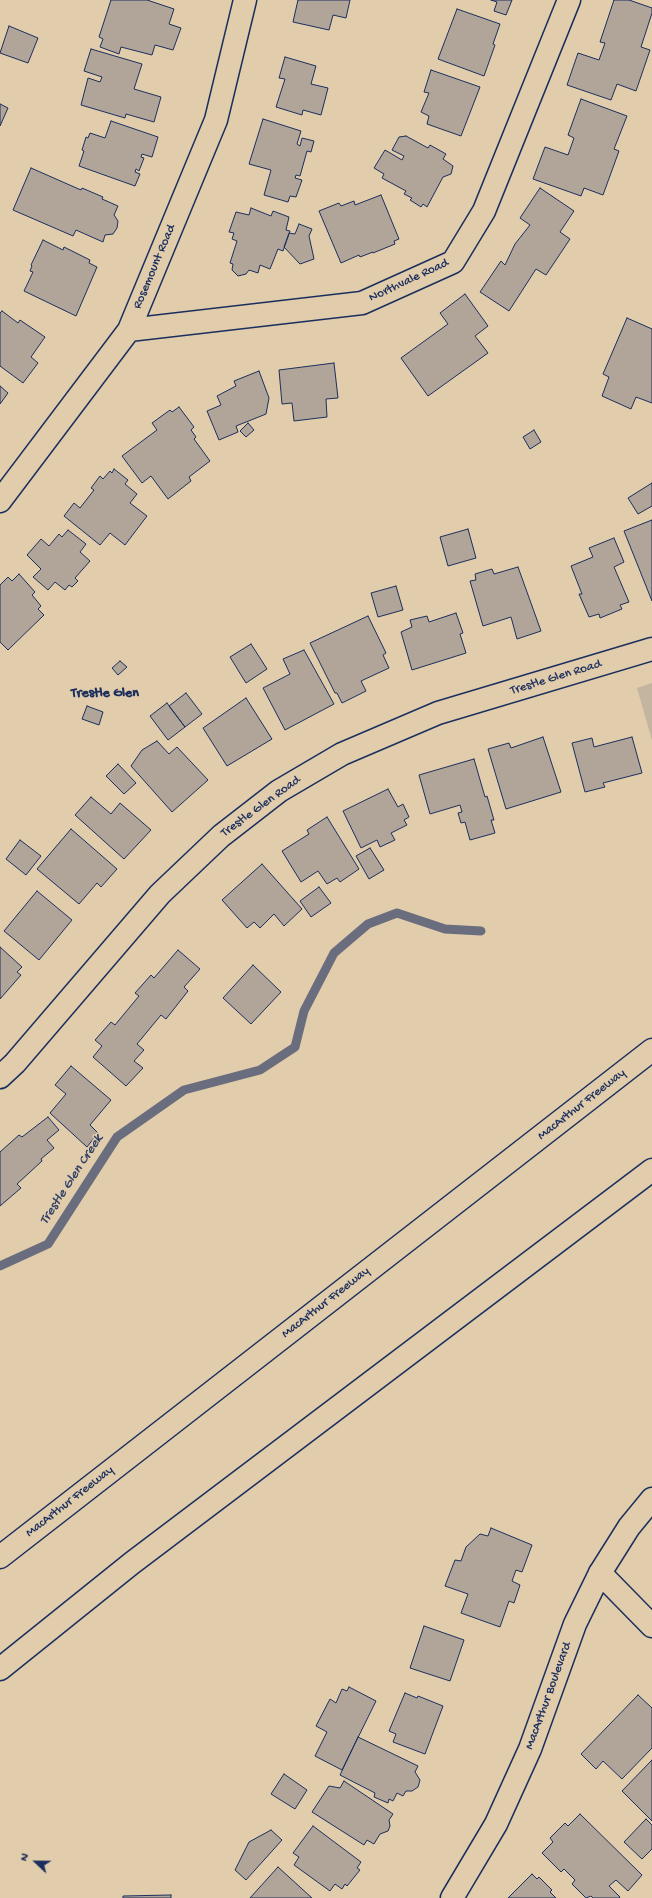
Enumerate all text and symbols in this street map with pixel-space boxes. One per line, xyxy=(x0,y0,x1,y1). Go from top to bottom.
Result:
street label: Rosemount Road xyxy=(130,222,180,312)
street label: Northvale Road xyxy=(367,256,451,306)
street label: Trestle Glen Road xyxy=(509,657,603,699)
district label: Trestle Glen xyxy=(71,686,139,702)
street label: Trestle Glen Road xyxy=(218,773,304,841)
street label: MacArthur Freeway xyxy=(535,1066,629,1144)
water label: Trestle Glen Creek xyxy=(37,1132,107,1228)
street label: MacArthur Freeway xyxy=(279,1264,373,1342)
street label: MacArthur Freeway xyxy=(23,1463,117,1541)
street label: MacArthur Boulevard xyxy=(522,1640,576,1752)
north arrow xyxy=(16,1842,56,1882)
text: N xyxy=(18,1852,32,1863)

